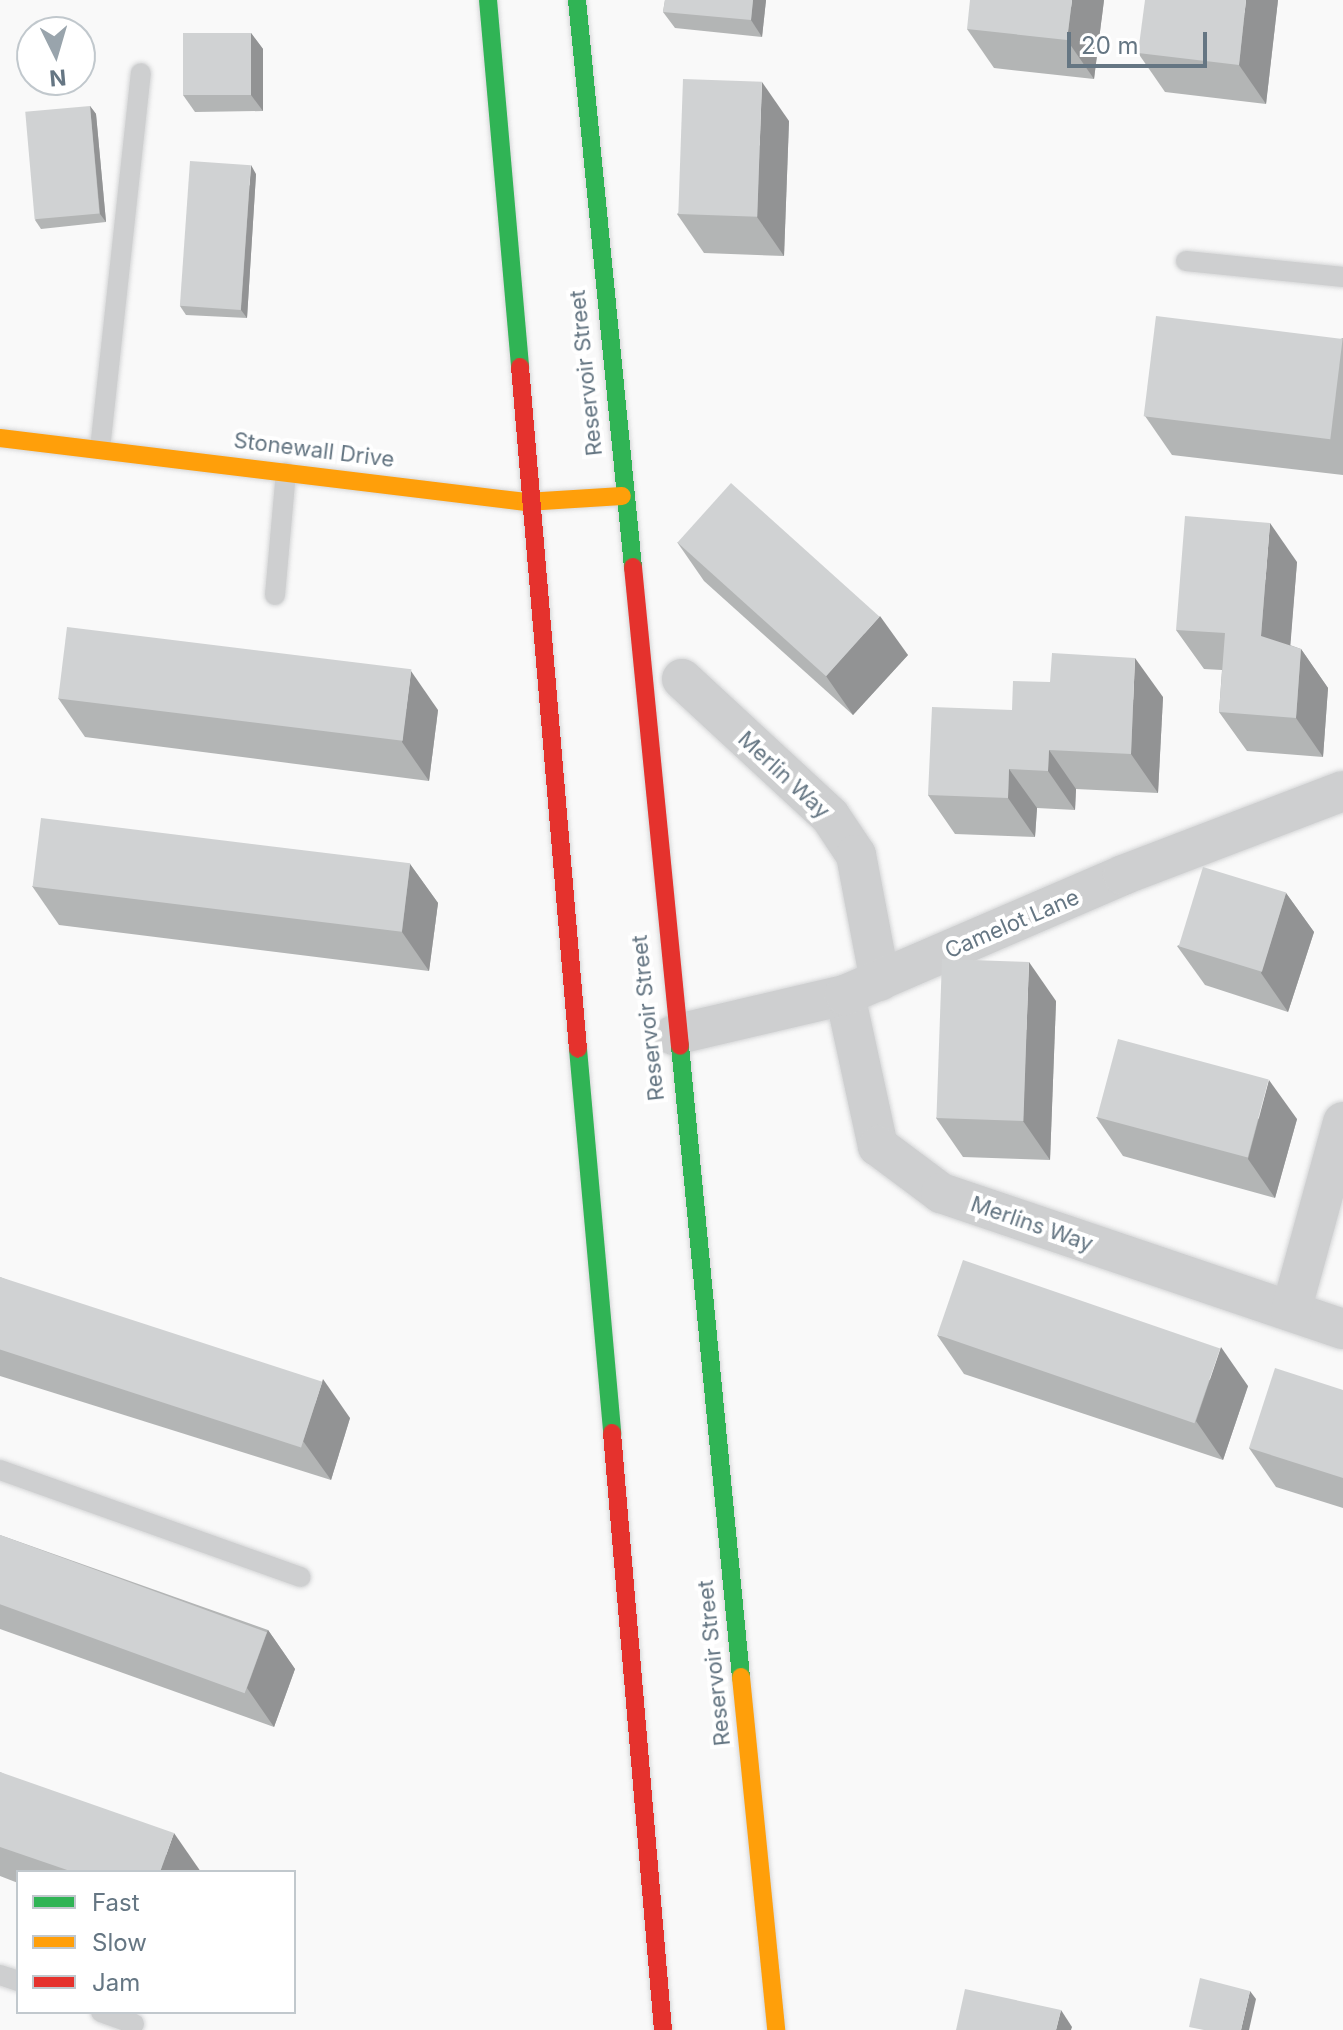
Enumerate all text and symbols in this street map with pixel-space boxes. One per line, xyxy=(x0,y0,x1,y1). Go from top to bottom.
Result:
north arrow xyxy=(16,16,96,96)
scale bar xyxy=(1071,16,1211,66)
text: 20 m xyxy=(1081,31,1139,60)
text: N xyxy=(48,64,67,92)
street label: Reservoir Street xyxy=(564,289,608,457)
street label: Stonewall Drive xyxy=(232,427,396,473)
street label: Merlin Way xyxy=(733,726,835,824)
street label: Camelot Lane xyxy=(941,884,1083,964)
street label: Reservoir Street xyxy=(626,934,670,1102)
street label: Merlins Way xyxy=(967,1191,1097,1257)
street label: Reservoir Street xyxy=(692,1579,736,1747)
legend xyxy=(16,1870,296,2014)
text: Fast xyxy=(92,1888,140,1917)
text: Slow xyxy=(92,1928,147,1957)
text: Jam xyxy=(92,1968,140,1997)

